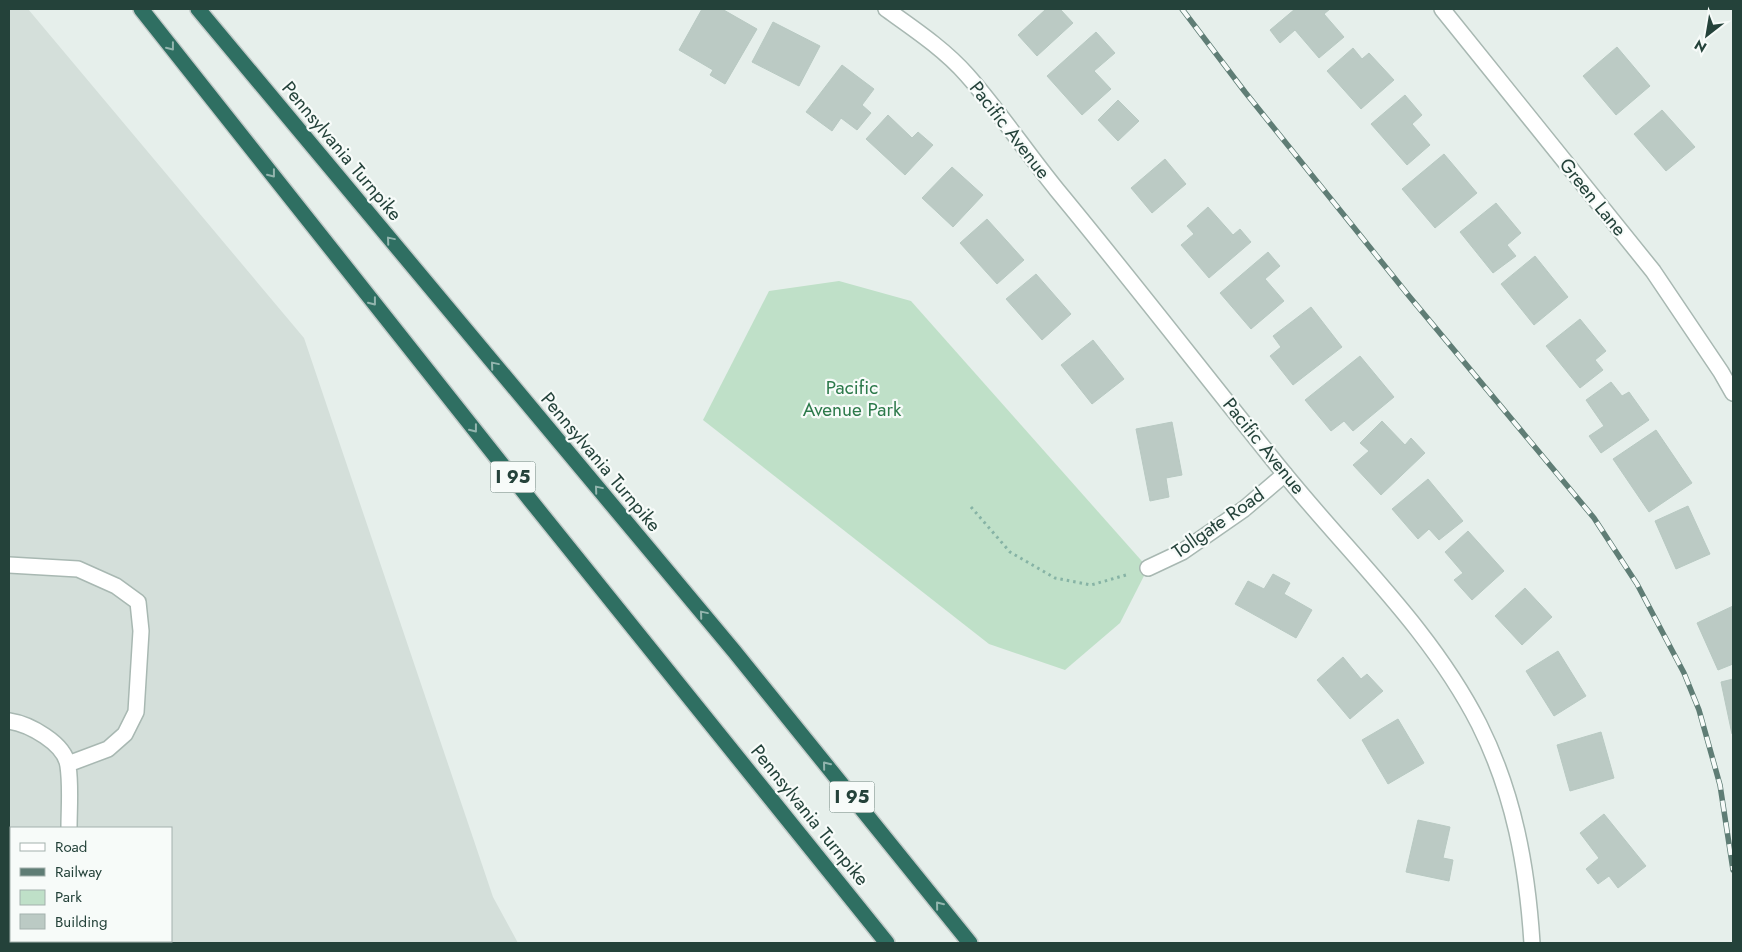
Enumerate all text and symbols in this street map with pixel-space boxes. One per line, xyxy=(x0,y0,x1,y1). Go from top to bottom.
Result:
north arrow xyxy=(1682,10,1732,60)
text: N xyxy=(1690,35,1710,58)
one-way arrow xyxy=(166,41,174,50)
street label: Pennsylvania Turnpike xyxy=(276,75,409,227)
street label: Pacific Avenue xyxy=(963,75,1057,185)
street label: Green Lane xyxy=(1553,152,1633,242)
one-way arrow xyxy=(267,168,275,177)
one-way arrow xyxy=(387,237,395,246)
one-way arrow xyxy=(368,296,377,305)
one-way arrow xyxy=(491,361,500,370)
park label: Pacific Avenue Park xyxy=(803,374,902,423)
street label: Pennsylvania Turnpike xyxy=(535,386,668,538)
street label: Pacific Avenue xyxy=(1217,392,1312,500)
one-way arrow xyxy=(469,423,477,432)
road number: I 95 xyxy=(490,462,536,492)
street label: Tollgate Road xyxy=(1166,481,1270,565)
one-way arrow xyxy=(596,486,604,495)
one-way arrow xyxy=(699,610,708,619)
street label: Pennsylvania Turnpike xyxy=(745,739,876,891)
one-way arrow xyxy=(824,762,832,771)
road number: I 95 xyxy=(830,782,874,812)
legend xyxy=(10,827,172,942)
text: Road xyxy=(55,836,87,858)
text: Railway xyxy=(55,861,102,883)
text: Park xyxy=(55,886,82,908)
one-way arrow xyxy=(936,902,945,911)
text: Building xyxy=(55,911,107,933)

